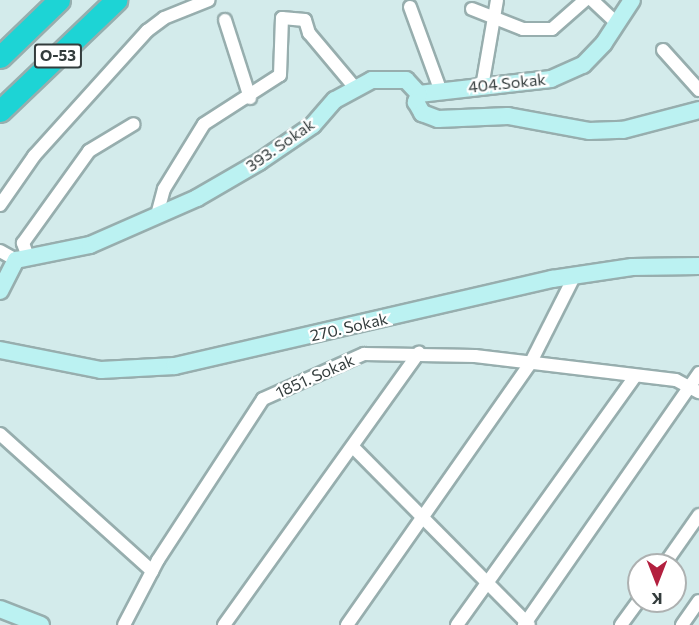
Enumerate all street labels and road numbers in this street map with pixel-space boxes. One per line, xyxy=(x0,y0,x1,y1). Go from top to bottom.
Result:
road number: O-53 xyxy=(32,44,84,68)
street label: 404.Sokak xyxy=(467,69,547,97)
street label: 393. Sokak xyxy=(242,114,318,176)
street label: 270. Sokak xyxy=(308,309,390,345)
street label: 1851. Sokak xyxy=(273,350,357,402)

